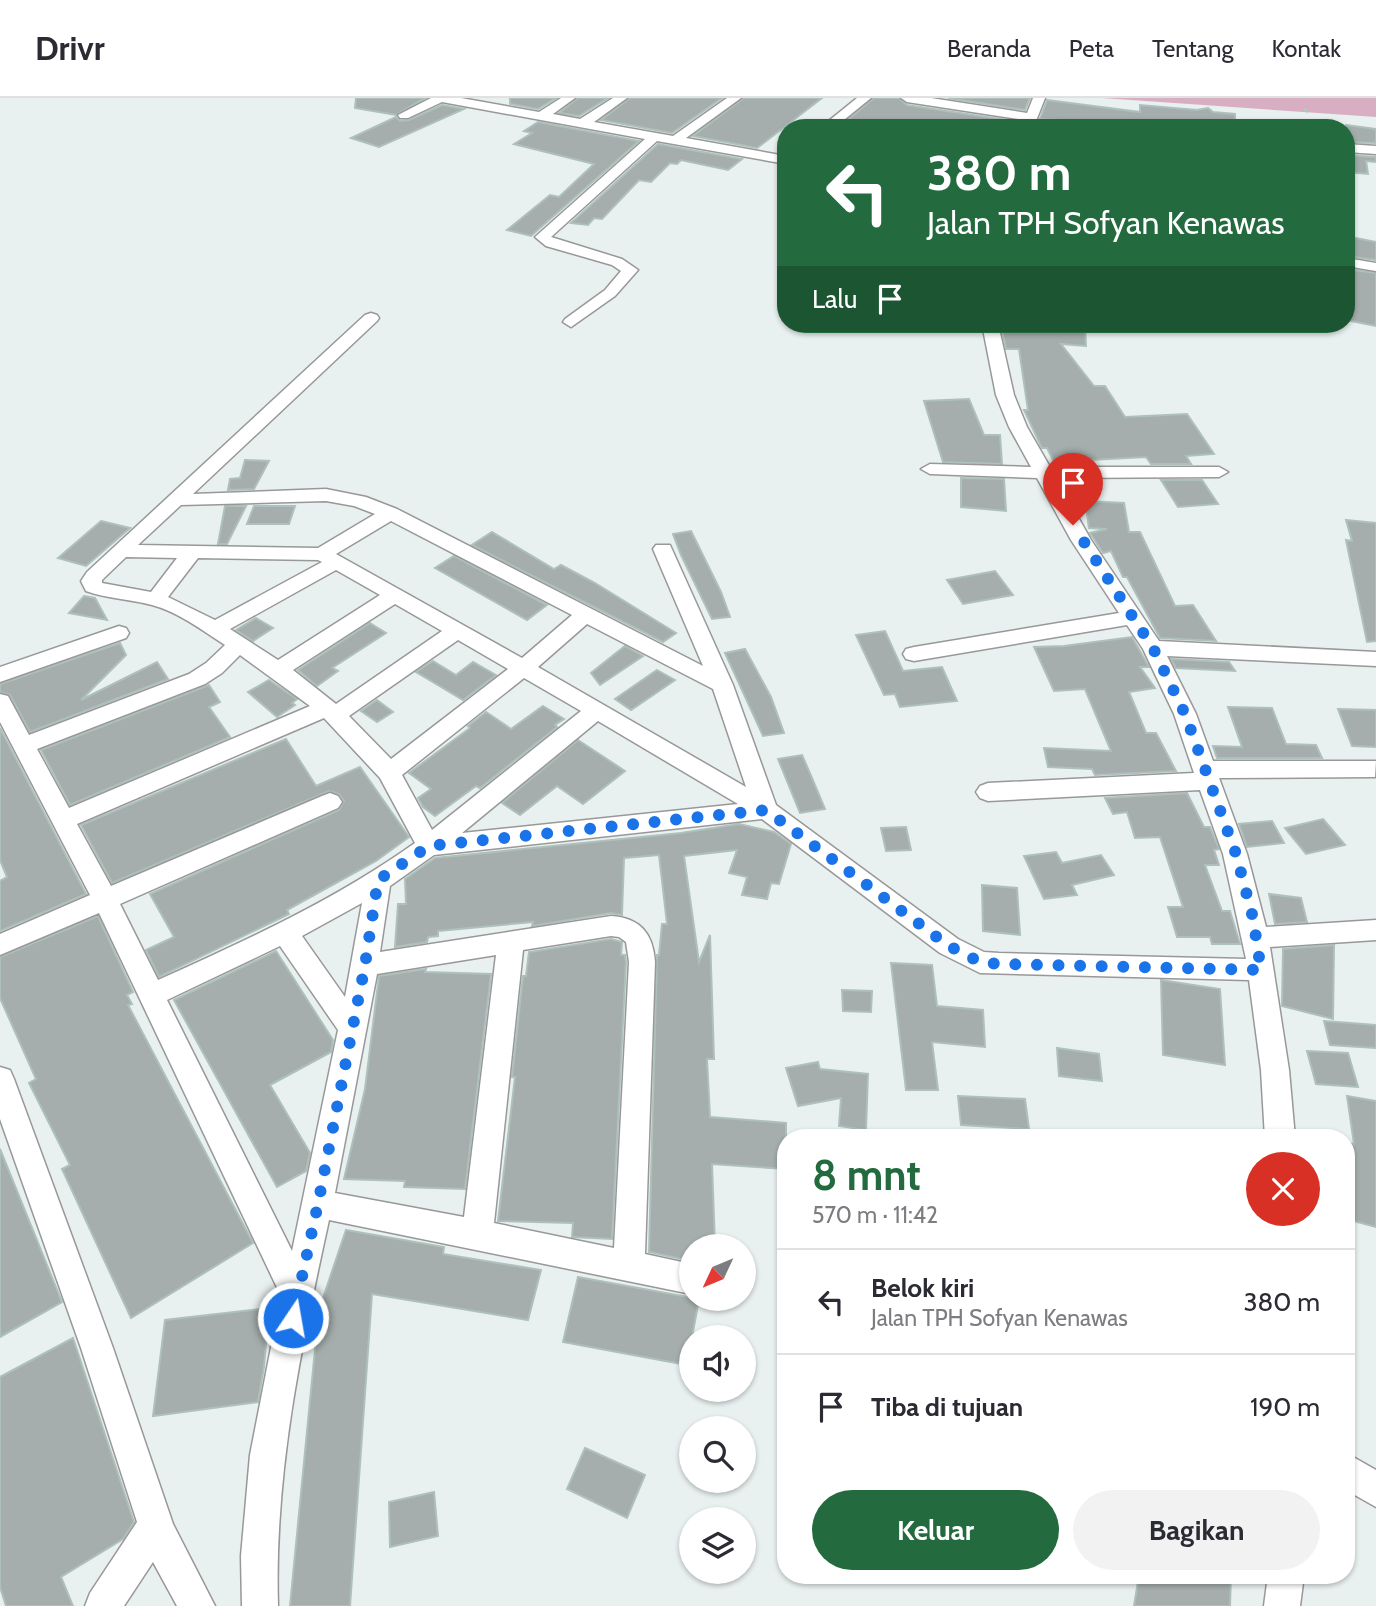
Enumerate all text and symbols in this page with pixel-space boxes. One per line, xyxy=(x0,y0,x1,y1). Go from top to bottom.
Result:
text: Drivr xyxy=(35,28,105,68)
text: Beranda xyxy=(947,34,1031,63)
text: Peta xyxy=(1069,34,1114,63)
text: Tentang xyxy=(1152,34,1233,63)
text: Kontak xyxy=(1271,34,1341,63)
text: 380 m xyxy=(927,143,1071,202)
icon: left xyxy=(812,147,903,238)
text: Jalan TPH Sofyan Kenawas xyxy=(927,203,1284,242)
icon: arrive xyxy=(871,280,909,318)
text: Lalu xyxy=(812,283,857,315)
pin xyxy=(1043,453,1103,525)
icon: arrive xyxy=(1054,464,1092,502)
text: 8 mnt xyxy=(812,1149,921,1201)
button: close xyxy=(1246,1152,1320,1226)
text: 570 m · 11:42 xyxy=(812,1201,938,1229)
north arrow xyxy=(679,1234,756,1311)
map controls xyxy=(679,1234,756,1584)
text: Belok kiri xyxy=(871,1272,974,1304)
position arrow xyxy=(256,1281,330,1355)
icon: left xyxy=(812,1283,850,1321)
text: 380 m xyxy=(1243,1286,1320,1318)
text: Jalan TPH Sofyan Kenawas xyxy=(871,1304,1128,1332)
button: sound xyxy=(679,1325,756,1402)
icon: arrive xyxy=(812,1388,850,1426)
text: Tiba di tujuan xyxy=(871,1391,1023,1423)
text: 190 m xyxy=(1250,1391,1320,1423)
button: search xyxy=(679,1416,756,1493)
button: Keluar xyxy=(812,1490,1059,1570)
button: Bagikan xyxy=(1073,1490,1320,1570)
button: layers xyxy=(679,1507,756,1584)

